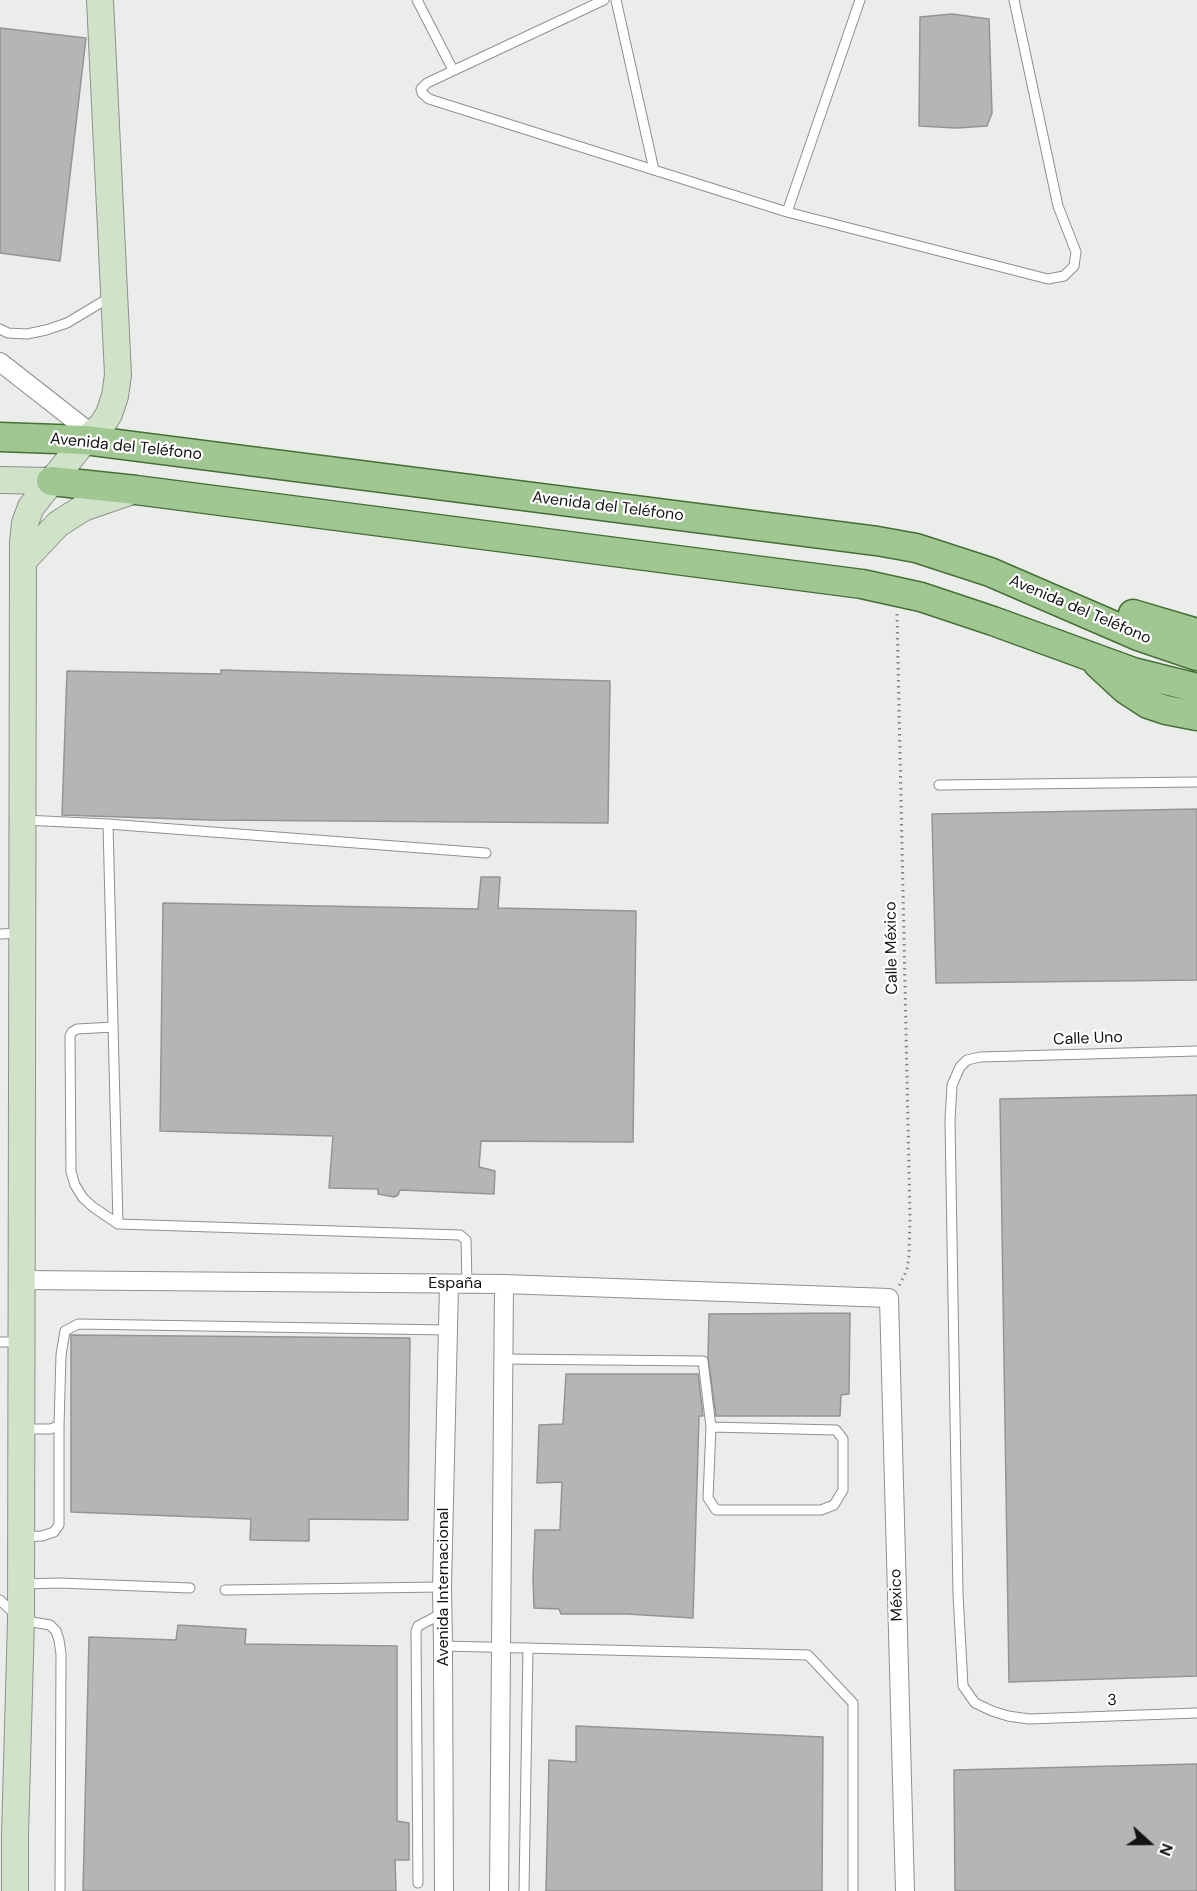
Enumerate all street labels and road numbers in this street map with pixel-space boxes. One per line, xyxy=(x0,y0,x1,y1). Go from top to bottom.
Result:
street label: Avenida del Teléfono xyxy=(49,429,203,465)
street label: Avenida del Teléfono xyxy=(531,488,685,526)
street label: Avenida del Teléfono xyxy=(1006,571,1154,649)
street label: Calle México xyxy=(882,901,902,995)
street label: Calle Uno xyxy=(1053,1028,1123,1050)
street label: España xyxy=(428,1274,482,1294)
street label: Avenida Internacional xyxy=(434,1508,454,1666)
street label: México xyxy=(886,1568,908,1622)
street label: 3 xyxy=(1107,1691,1117,1711)

